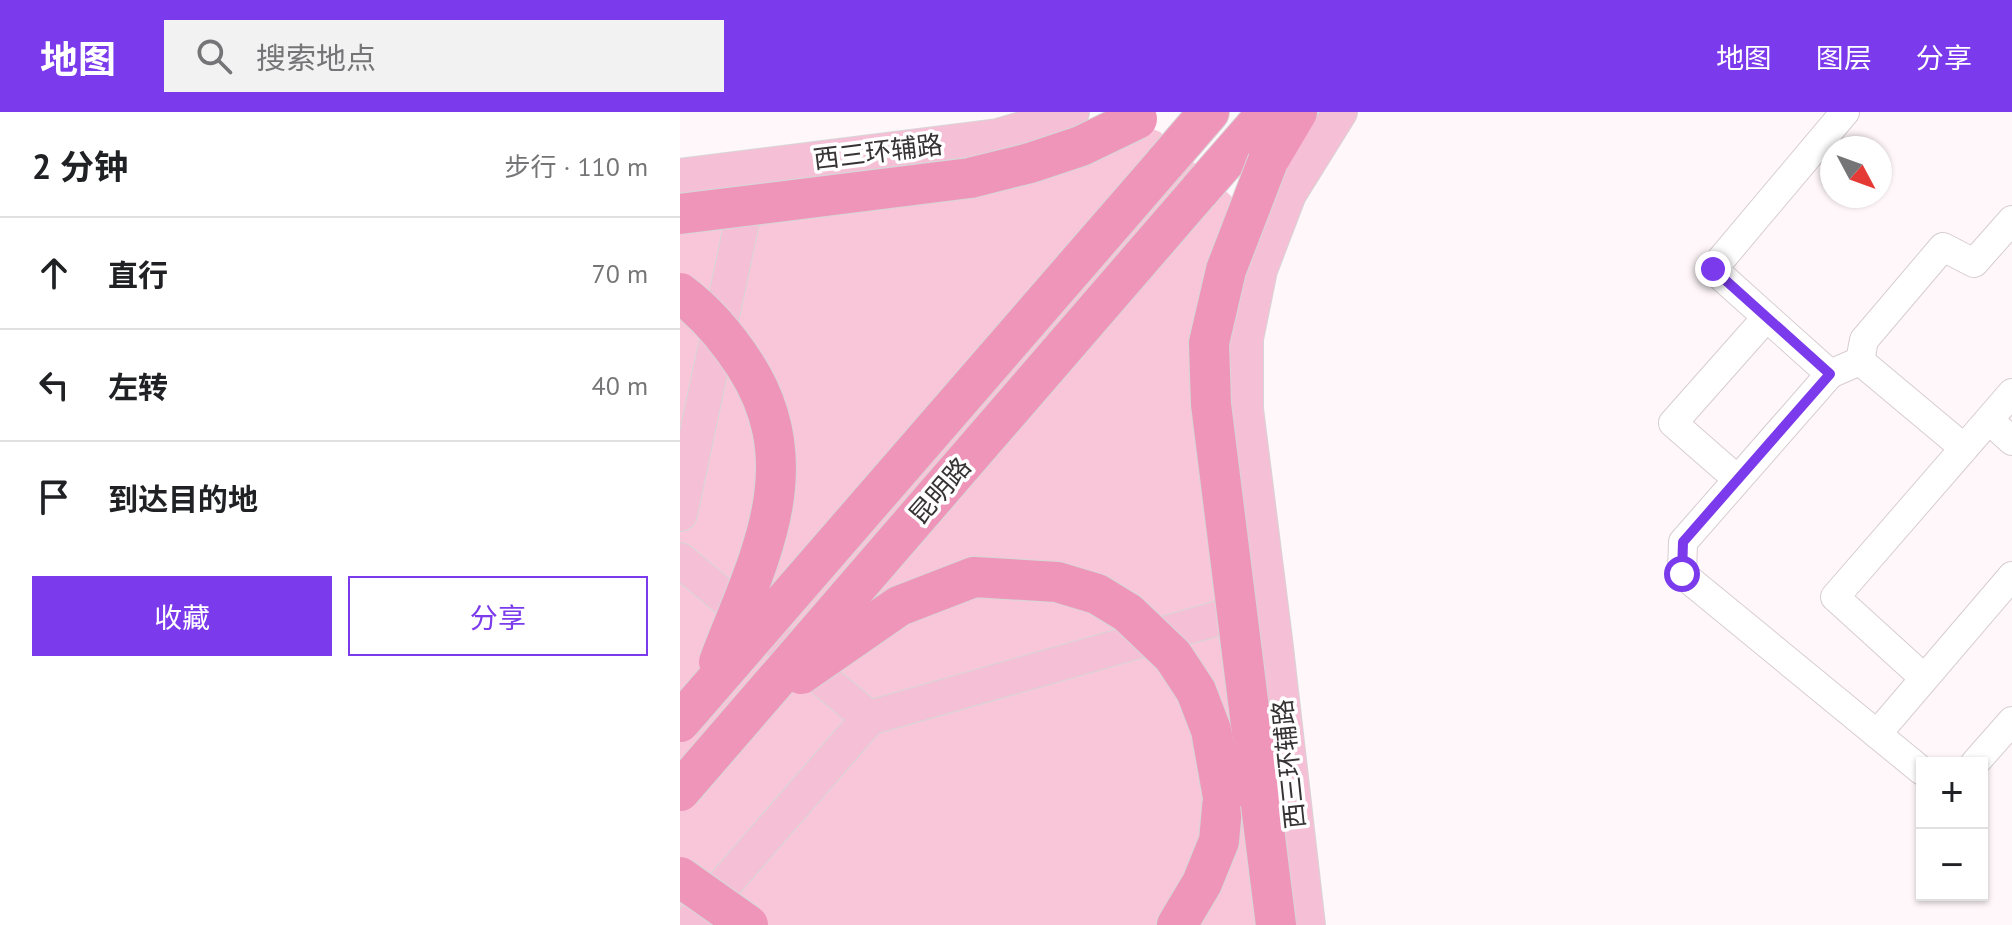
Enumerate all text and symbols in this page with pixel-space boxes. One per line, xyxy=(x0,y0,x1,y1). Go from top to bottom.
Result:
search box xyxy=(164,20,724,92)
text: 地图 xyxy=(40,34,116,83)
icon: search xyxy=(192,34,236,78)
text: 搜索地点 xyxy=(256,38,376,77)
text: 地图 xyxy=(1716,39,1772,76)
text: 图层 xyxy=(1816,39,1872,76)
text: 分享 xyxy=(1916,39,1972,76)
street label: 西三环辅路 xyxy=(811,127,944,176)
north arrow xyxy=(1820,136,1892,208)
text: 2 分钟 xyxy=(32,144,128,188)
text: 步行 · 110 m xyxy=(505,150,648,183)
icon: ahead xyxy=(32,251,76,295)
route end xyxy=(1695,251,1731,287)
text: 直行 xyxy=(108,255,168,294)
text: 70 m xyxy=(592,257,648,290)
icon: left xyxy=(32,363,76,407)
text: 左转 xyxy=(108,367,168,406)
text: 40 m xyxy=(592,369,648,402)
street label: 昆明路 xyxy=(902,450,978,531)
icon: arrive xyxy=(32,475,76,519)
text: 到达目的地 xyxy=(108,479,258,518)
route start xyxy=(1664,556,1700,592)
button: 收藏 xyxy=(32,576,332,656)
button: 分享 xyxy=(348,576,648,656)
street label: 西三环辅路 xyxy=(1265,698,1312,830)
map controls xyxy=(1916,757,1988,901)
button: + xyxy=(1916,757,1988,829)
button: − xyxy=(1916,829,1988,901)

